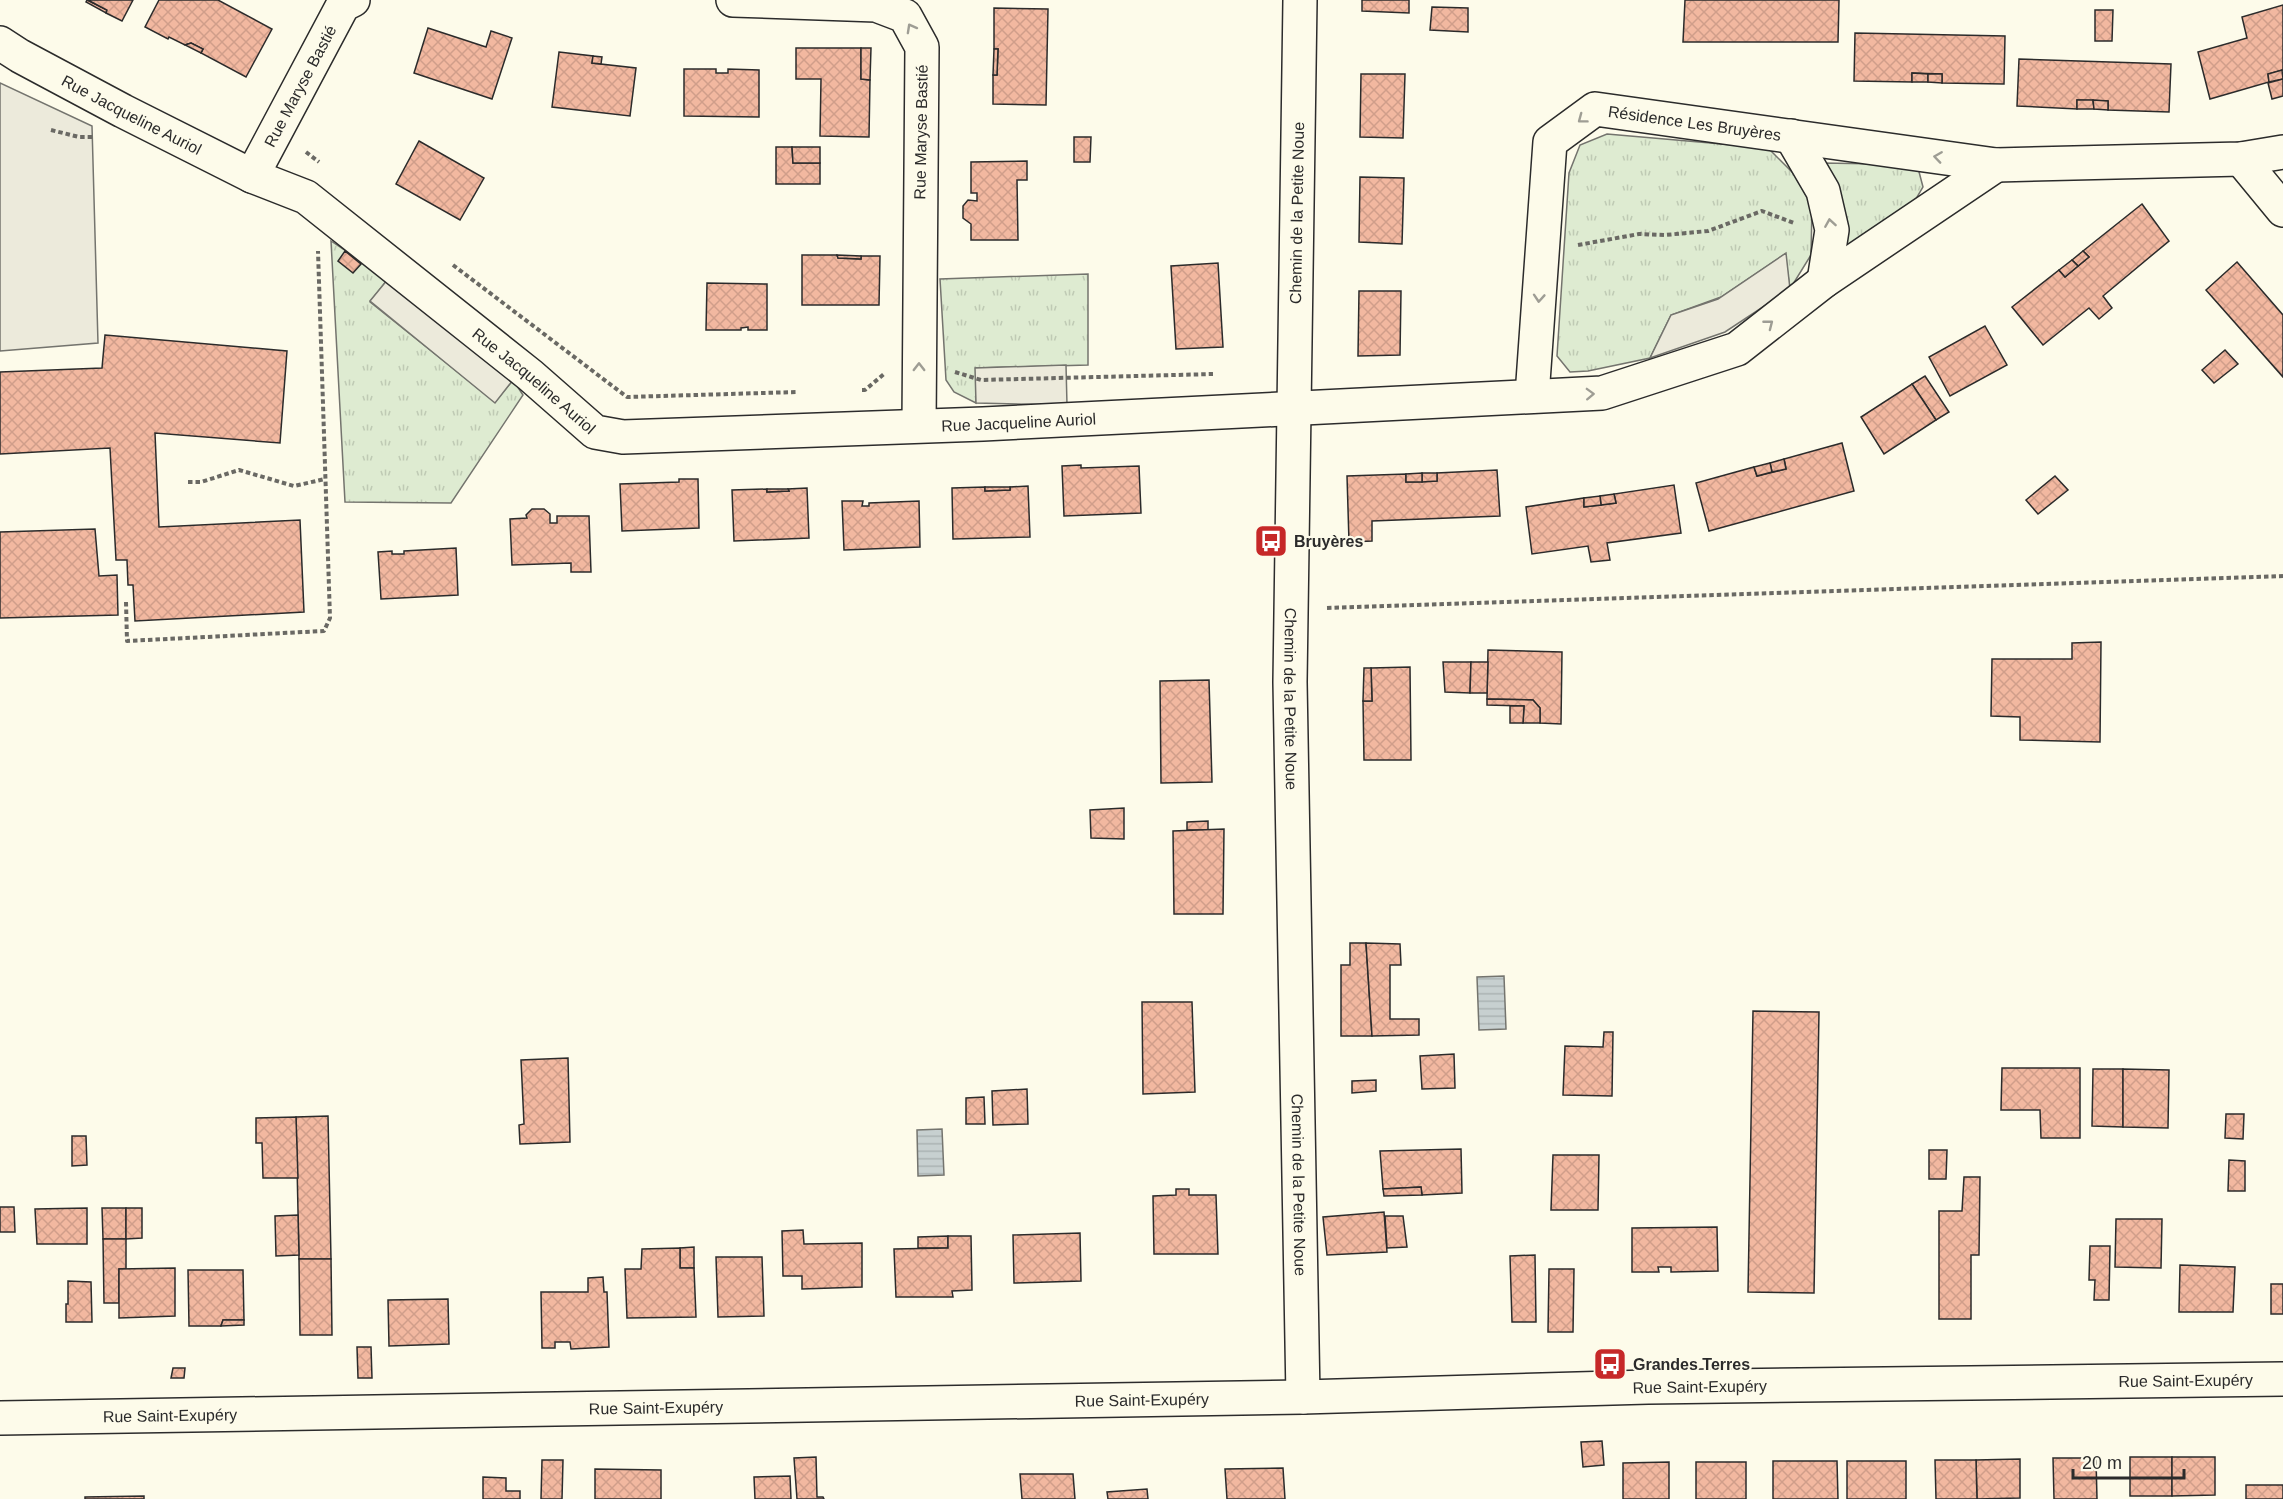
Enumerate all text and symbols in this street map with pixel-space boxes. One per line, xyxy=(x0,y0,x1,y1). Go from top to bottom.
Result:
street label: Rue Maryse Bastié xyxy=(261,22,339,150)
one-way arrow xyxy=(907,24,919,34)
street label: Rue Maryse Bastié xyxy=(911,64,931,200)
street label: Rue Jacqueline Auriol xyxy=(59,71,204,158)
street label: Résidence Les Bruyères xyxy=(1607,102,1782,143)
one-way arrow xyxy=(1577,112,1588,123)
street label: Chemin de la Petite Noue xyxy=(1287,122,1307,304)
one-way arrow xyxy=(1933,152,1943,164)
one-way arrow xyxy=(1824,219,1836,228)
one-way arrow xyxy=(1533,293,1546,302)
one-way arrow xyxy=(1763,320,1774,331)
street label: Rue Jacqueline Auriol xyxy=(469,324,599,437)
one-way arrow xyxy=(913,362,925,371)
one-way arrow xyxy=(1585,387,1594,400)
street label: Rue Jacqueline Auriol xyxy=(941,410,1096,434)
bus stop icon: Bruyères xyxy=(1253,523,1289,559)
place label: Bruyères xyxy=(1294,533,1363,550)
street label: Chemin de la Petite Noue xyxy=(1281,608,1300,790)
street label: Chemin de la Petite Noue xyxy=(1289,1093,1309,1276)
bus stop icon: Grandes Terres xyxy=(1592,1346,1628,1382)
place label: Grandes Terres xyxy=(1633,1356,1750,1373)
street label: Rue Saint-Exupéry xyxy=(2118,1371,2253,1390)
street label: Rue Saint-Exupéry xyxy=(1632,1377,1767,1396)
street label: Rue Saint-Exupéry xyxy=(1075,1390,1209,1409)
street label: Rue Saint-Exupéry xyxy=(589,1398,723,1417)
street label: Rue Saint-Exupéry xyxy=(103,1406,237,1425)
scale bar xyxy=(2073,1442,2184,1480)
text: 20 m xyxy=(2082,1453,2122,1473)

